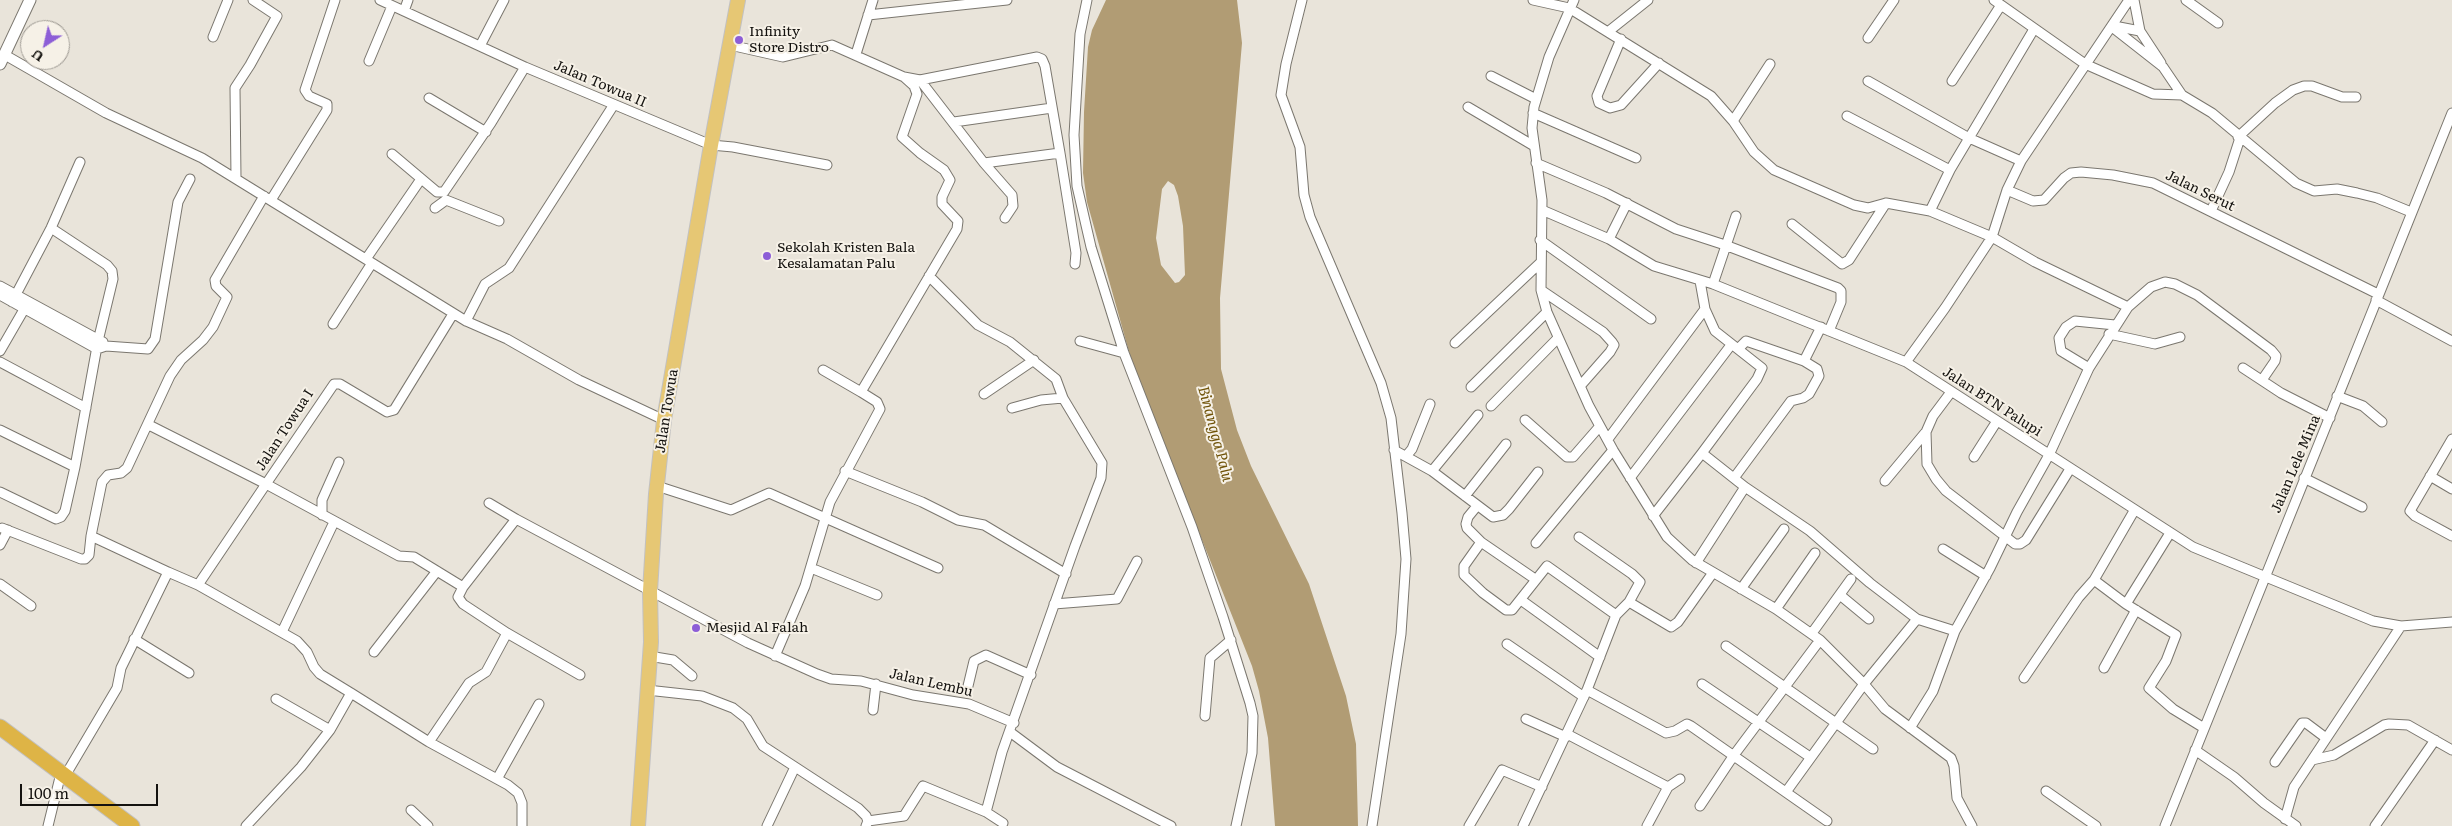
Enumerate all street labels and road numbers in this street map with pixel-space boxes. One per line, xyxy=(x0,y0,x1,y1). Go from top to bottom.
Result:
street label: Jalan Towua II xyxy=(551,57,649,111)
street label: Jalan Serut xyxy=(2163,167,2237,215)
street label: Jalan BTN Palupi xyxy=(1939,364,2045,440)
street label: Jalan Towua xyxy=(652,368,682,454)
street label: Jalan Towua I xyxy=(253,386,317,474)
street label: Jalan Lele Mina xyxy=(2268,412,2324,516)
street label: Jalan Lembu xyxy=(887,665,975,701)

